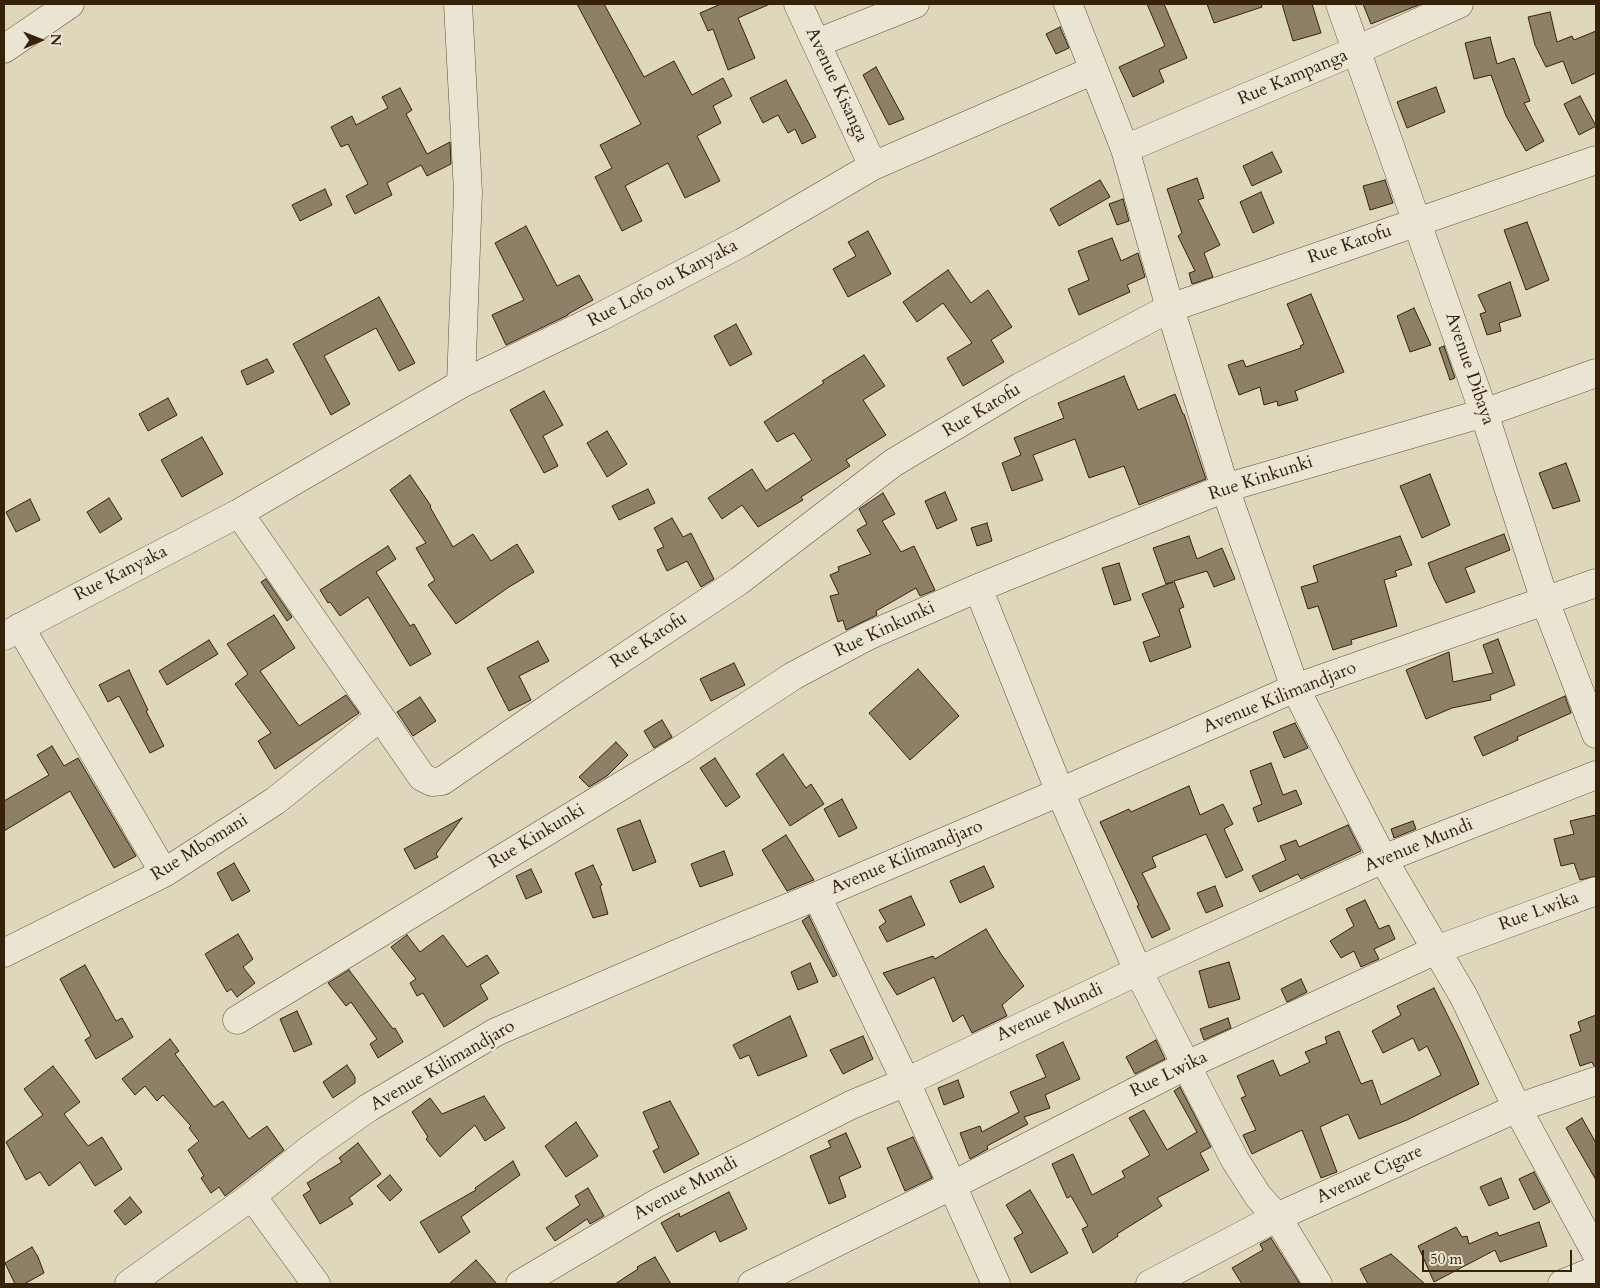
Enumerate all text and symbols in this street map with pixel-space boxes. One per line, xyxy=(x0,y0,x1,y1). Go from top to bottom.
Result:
north arrow xyxy=(15,15,65,65)
street label: Avenue Kisanga xyxy=(800,24,872,146)
text: N xyxy=(46,33,65,46)
street label: Rue Kampanga xyxy=(1235,45,1351,111)
street label: Rue Katofu xyxy=(1305,221,1395,269)
street label: Rue Lofo ou Kanyaka xyxy=(584,235,742,333)
street label: Avenue Dibaya xyxy=(1440,310,1498,428)
street label: Rue Katofu xyxy=(939,379,1025,443)
street label: Rue Kinkunki xyxy=(1206,452,1316,506)
street label: Rue Kanyaka xyxy=(71,541,171,607)
street label: Rue Kinkunki xyxy=(831,597,939,663)
street label: Rue Katofu xyxy=(607,608,691,674)
street label: Avenue Kilimandjaro xyxy=(1200,657,1360,739)
street label: Rue Kinkunki xyxy=(485,800,589,874)
street label: Rue Mbomani xyxy=(148,810,252,886)
street label: Avenue Mundi xyxy=(1362,814,1476,878)
street label: Avenue Kilimandjaro xyxy=(828,816,986,900)
street label: Rue Lwika xyxy=(1496,888,1582,936)
street label: Avenue Mundi xyxy=(993,979,1107,1047)
street label: Avenue Kilimandjaro xyxy=(367,1016,519,1116)
street label: Rue Lwika xyxy=(1127,1047,1211,1103)
street label: Avenue Cigare xyxy=(1313,1141,1427,1209)
street label: Avenue Mundi xyxy=(630,1152,742,1226)
scale bar xyxy=(1425,1240,1575,1272)
text: 50 m xyxy=(1430,1249,1462,1269)

